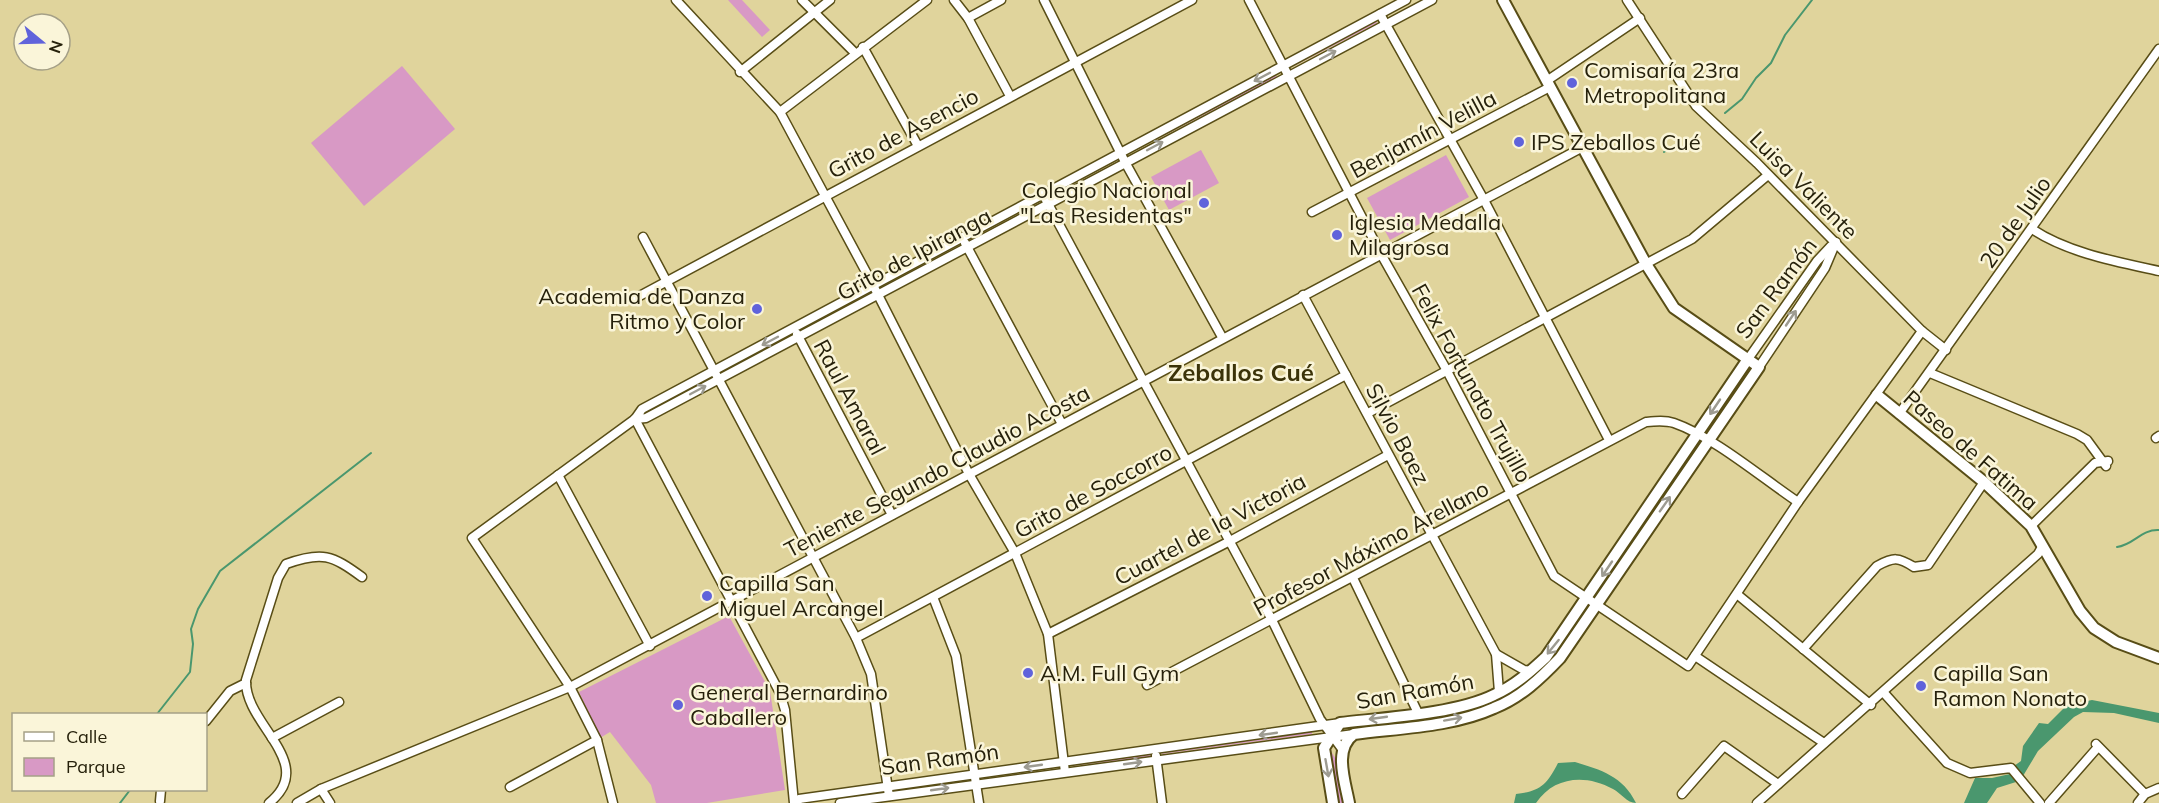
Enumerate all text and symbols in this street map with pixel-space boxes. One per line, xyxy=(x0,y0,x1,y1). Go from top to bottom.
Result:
north arrow xyxy=(12,12,72,72)
text: N xyxy=(45,38,68,56)
one-way arrow xyxy=(1318,49,1336,60)
place label: Comisaría 23ra Metropolitana xyxy=(1584,56,1739,109)
one-way arrow xyxy=(1254,71,1271,83)
marker: Comisaría 23ra Metropolitana xyxy=(1565,76,1579,90)
street label: Grito de Asencio xyxy=(823,82,983,184)
street label: Benjamín Velilla xyxy=(1345,84,1501,184)
street label: Luisa Valiente xyxy=(1744,125,1864,245)
place label: IPS Zeballos Cué xyxy=(1531,128,1701,156)
marker: IPS Zeballos Cué xyxy=(1512,135,1526,149)
one-way arrow xyxy=(1146,140,1163,152)
street label: 20 de Julio xyxy=(1973,171,2057,273)
place label: Colegio Nacional "Las Residentas" xyxy=(1020,176,1192,229)
marker: Colegio Nacional "Las Residentas" xyxy=(1197,196,1211,210)
street label: Grito de Ipiranga xyxy=(832,202,996,306)
place label: Iglesia Medalla Milagrosa xyxy=(1349,208,1501,261)
marker: Iglesia Medalla Milagrosa xyxy=(1330,228,1344,242)
street label: San Ramón xyxy=(1729,232,1823,344)
street label: Felix Fortunato Trujillo xyxy=(1406,279,1538,487)
place label: Academia de Danza Ritmo y Color xyxy=(538,282,745,335)
marker: Academia de Danza Ritmo y Color xyxy=(750,302,764,316)
one-way arrow xyxy=(1786,310,1798,327)
street label: Raul Amaral xyxy=(808,334,892,460)
one-way arrow xyxy=(761,336,779,347)
district label: Zeballos Cué xyxy=(1168,357,1314,387)
street label: Teniente Segundo Claudio Acosta xyxy=(780,378,1094,564)
street label: Silvio Baez xyxy=(1360,378,1436,490)
one-way arrow xyxy=(689,384,706,396)
street label: Paseo de Fatima xyxy=(1898,384,2044,516)
one-way arrow xyxy=(1709,399,1722,416)
street label: Grito de Soccorro xyxy=(1009,438,1177,544)
street label: Cuartel de la Victoria xyxy=(1109,467,1311,591)
street label: Profesor Máximo Arellano xyxy=(1249,474,1493,622)
one-way arrow xyxy=(1659,497,1671,513)
one-way arrow xyxy=(1601,561,1613,577)
place label: Capilla San Miguel Arcangel xyxy=(719,569,883,622)
marker: Capilla San Miguel Arcangel xyxy=(700,589,714,603)
one-way arrow xyxy=(1547,639,1560,655)
place label: A.M. Full Gym xyxy=(1040,659,1179,687)
place label: Capilla San Ramon Nonato xyxy=(1933,659,2087,712)
marker: A.M. Full Gym xyxy=(1021,666,1035,680)
street label: San Ramón xyxy=(1354,667,1476,715)
place label: General Bernardino Caballero xyxy=(690,678,888,731)
marker: Capilla San Ramon Nonato xyxy=(1914,679,1928,693)
marker: General Bernardino Caballero xyxy=(671,698,685,712)
legend xyxy=(12,713,207,791)
one-way arrow xyxy=(1369,713,1389,724)
one-way arrow xyxy=(1443,714,1462,725)
text: Calle xyxy=(66,725,107,748)
one-way arrow xyxy=(1259,728,1279,739)
street label: San Ramón xyxy=(879,737,1001,781)
text: Parque xyxy=(66,755,125,778)
one-way arrow xyxy=(1122,757,1142,768)
one-way arrow xyxy=(1322,758,1333,778)
one-way arrow xyxy=(1024,760,1044,771)
one-way arrow xyxy=(929,784,949,795)

